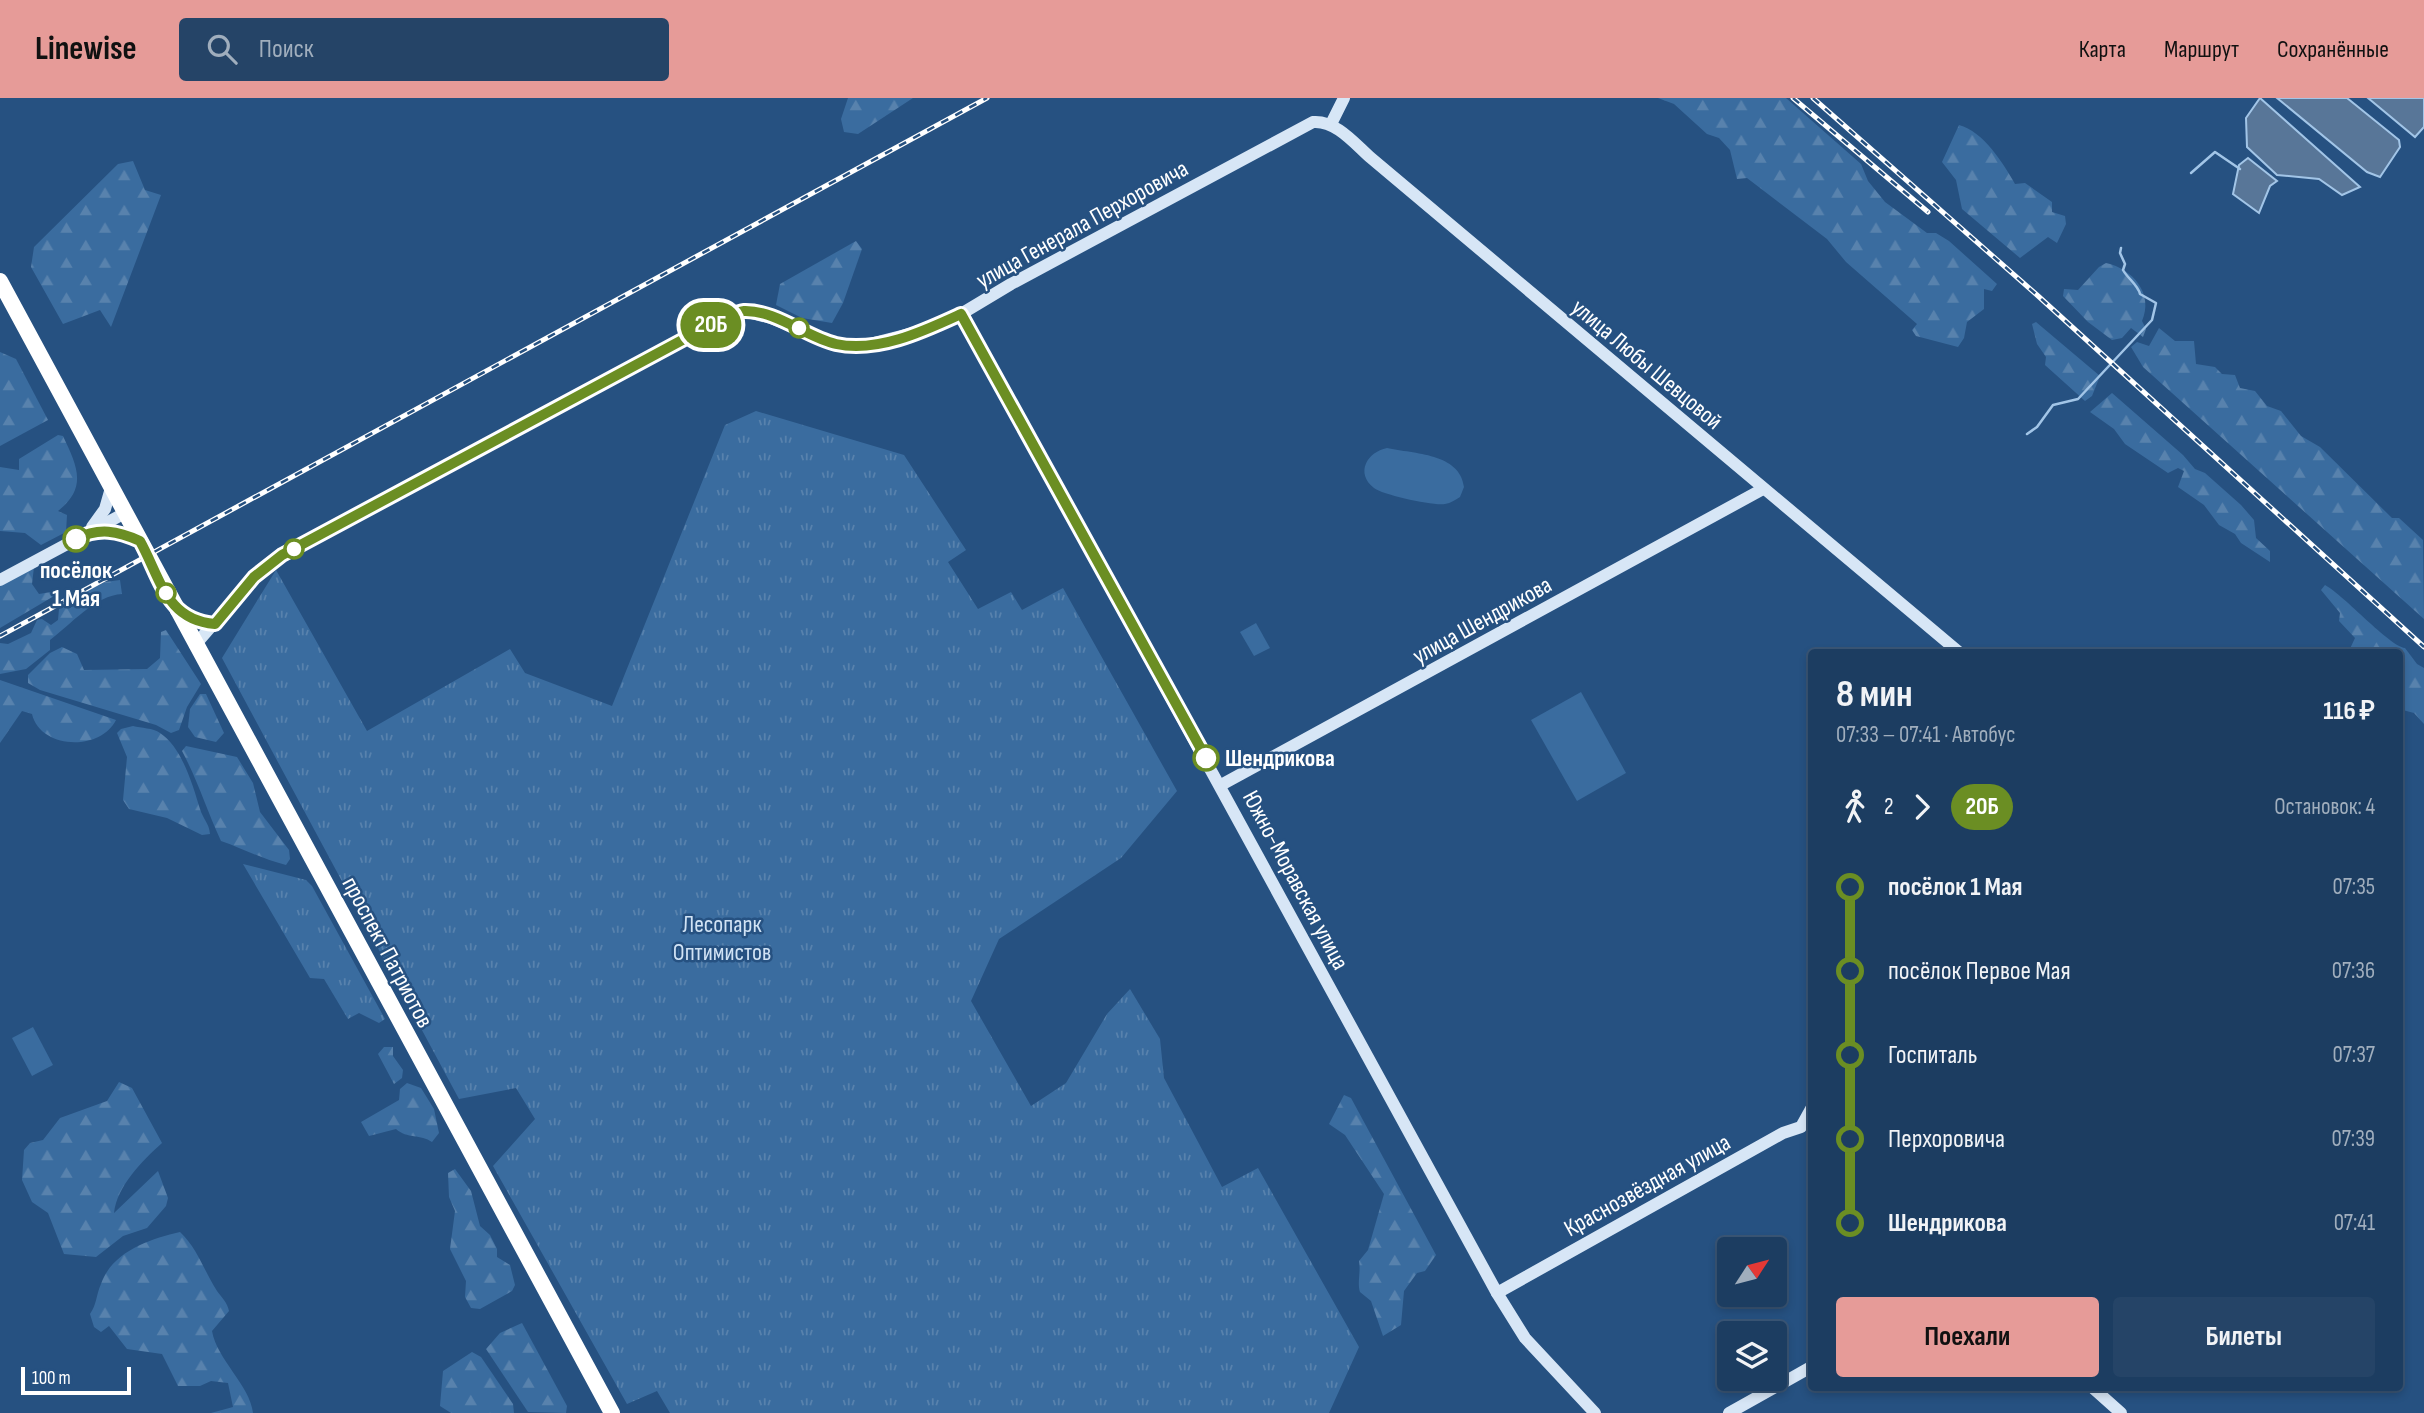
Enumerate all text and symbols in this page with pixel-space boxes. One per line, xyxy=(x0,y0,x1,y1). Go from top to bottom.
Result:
search box xyxy=(179,18,669,81)
text: Linewise xyxy=(35,29,137,69)
icon: search xyxy=(203,30,241,68)
text: Поиск xyxy=(259,34,314,65)
text: Карта xyxy=(2079,35,2126,64)
text: Маршрут xyxy=(2164,35,2239,64)
text: Сохранённые xyxy=(2277,35,2389,64)
street label: улица Генерала Перхоровича xyxy=(971,154,1193,295)
street label: улица Любы Шевцовой xyxy=(1565,293,1728,436)
line badge: 20Б xyxy=(671,302,751,348)
text: 20Б xyxy=(694,310,728,339)
unlabelled marker xyxy=(789,318,809,338)
marker: посёлок 1 Мая xyxy=(63,526,89,552)
unlabelled marker xyxy=(284,539,304,559)
place label: посёлок 1 Мая xyxy=(40,556,113,613)
street label: улица Шендрикова xyxy=(1408,570,1557,671)
unlabelled marker xyxy=(156,583,176,603)
text: 8 мин xyxy=(1836,672,1913,717)
text: 116 ₽ xyxy=(2323,696,2375,727)
text: 07:33 – 07:41 · Автобус xyxy=(1836,721,2016,749)
place label: Шендрикова xyxy=(1225,744,1335,773)
marker: Шендрикова xyxy=(1193,745,1219,771)
street label: Южно-Моравская улица xyxy=(1236,786,1355,975)
icon: walk xyxy=(1836,788,1874,826)
icon: forward xyxy=(1903,788,1941,826)
text: 20Б xyxy=(1965,792,1999,821)
text: 2 xyxy=(1884,793,1893,821)
text: Остановок: 4 xyxy=(2274,793,2375,821)
street label: проспект Патриотов xyxy=(336,872,439,1033)
text: посёлок 1 Мая xyxy=(1888,872,2022,903)
text: 07:35 xyxy=(2333,873,2375,901)
park label: Лесопарк Оптимистов xyxy=(673,910,771,967)
text: посёлок Первое Мая xyxy=(1888,956,2071,987)
text: 07:36 xyxy=(2332,957,2375,985)
text: Госпиталь xyxy=(1888,1040,1978,1071)
text: 07:37 xyxy=(2333,1041,2375,1069)
text: Перхоровича xyxy=(1888,1124,2005,1155)
text: 07:39 xyxy=(2332,1125,2375,1153)
street label: Краснозвёздная улица xyxy=(1559,1128,1735,1243)
text: Шендрикова xyxy=(1888,1208,2007,1239)
text: 07:41 xyxy=(2334,1209,2375,1237)
north arrow xyxy=(1717,1237,1787,1307)
map controls xyxy=(1717,1237,1787,1391)
button: Поехали xyxy=(1836,1297,2099,1377)
button: Билеты xyxy=(2113,1297,2375,1377)
button: layers xyxy=(1717,1321,1787,1391)
scale bar xyxy=(21,1364,131,1396)
text: 100 m xyxy=(32,1367,71,1390)

